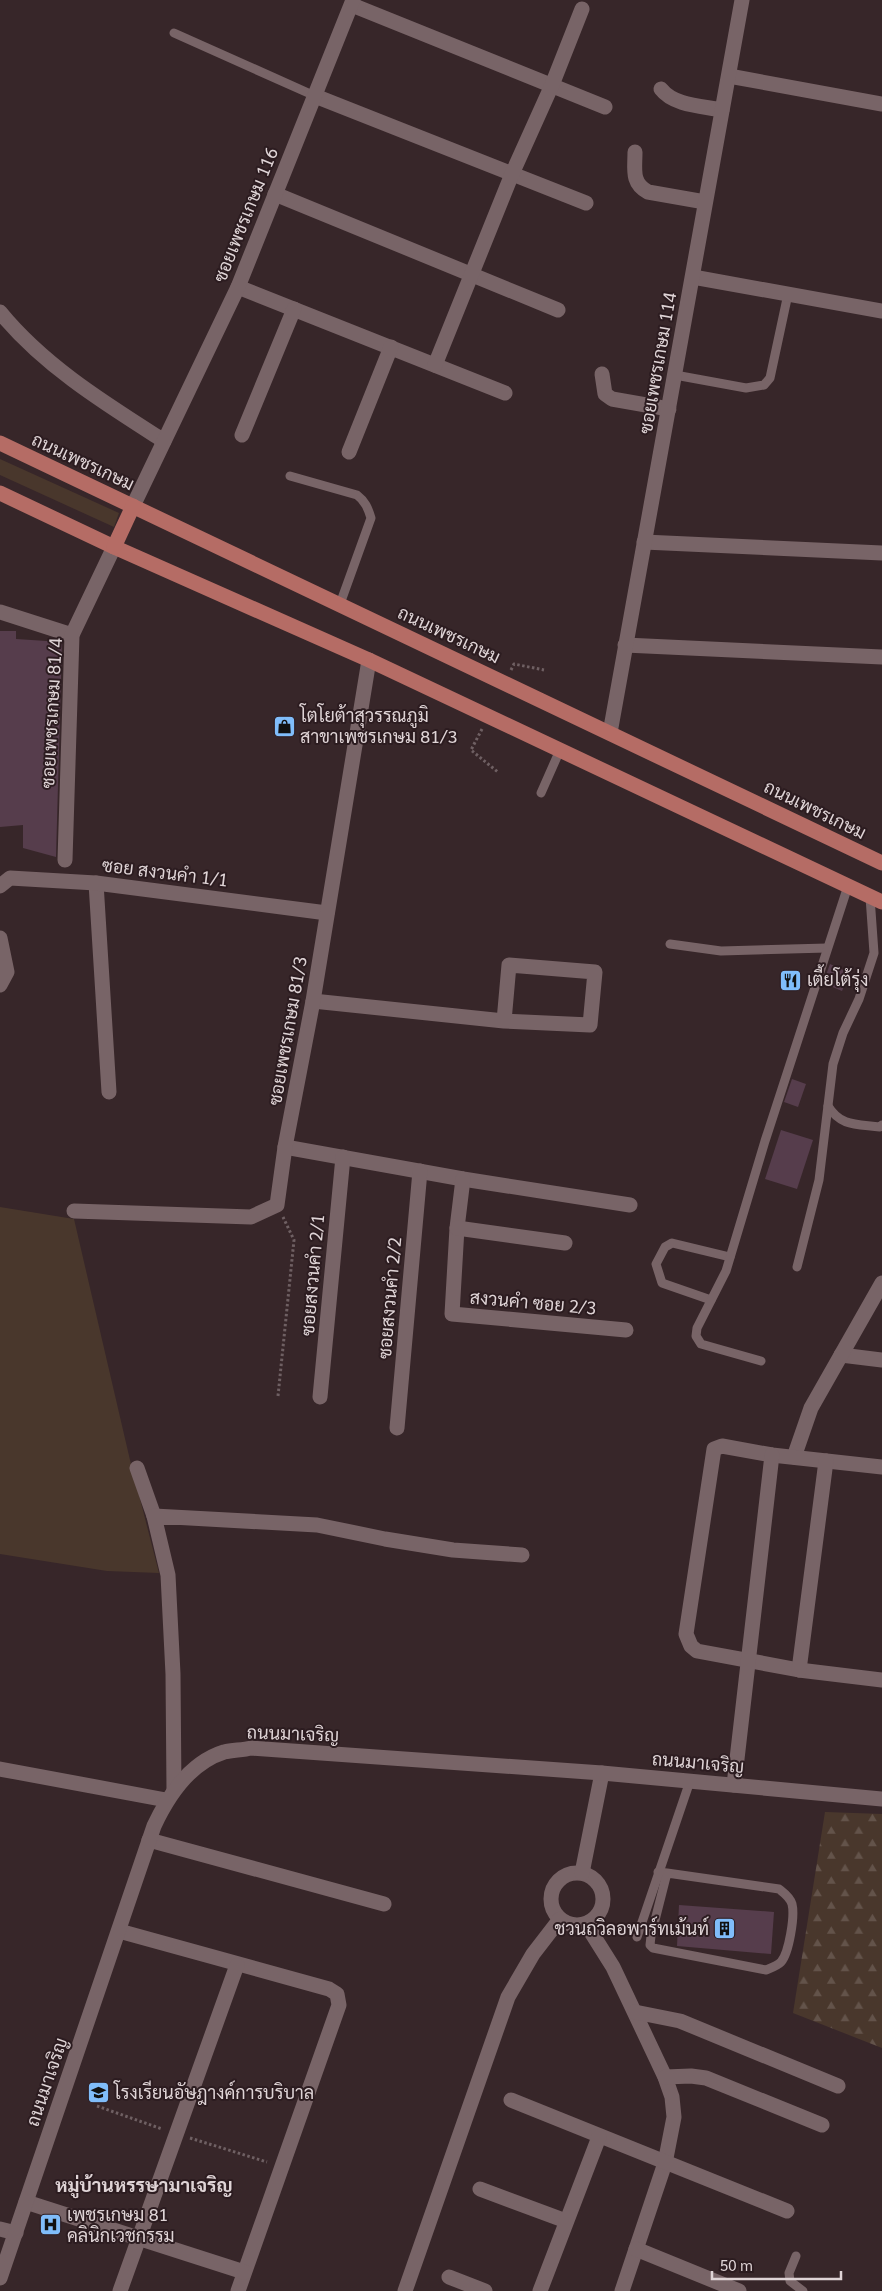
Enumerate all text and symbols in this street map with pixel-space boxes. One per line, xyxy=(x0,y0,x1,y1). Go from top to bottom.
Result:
street label: ซอยเพชรเกษม 116 xyxy=(207,144,282,285)
street label: ซอยเพชรเกษม 114 xyxy=(633,290,680,435)
street label: ถนนเพชรเกษม xyxy=(29,427,139,494)
street label: ถนนเพชรเกษม xyxy=(395,600,505,667)
street label: ซอยเพชรเกษม 81/4 xyxy=(35,637,66,789)
place label: โตโยต้าสุวรรณภูมิ สาขาเพชรเกษม 81/3 xyxy=(299,703,458,747)
shop icon: โตโยต้าสุวรรณภูมิ สาขาเพชรเกษม 81/3 xyxy=(272,714,296,738)
street label: ถนนเพชรเกษม xyxy=(761,774,870,843)
street label: ซอย สงวนคำ 1/1 xyxy=(101,852,230,891)
street label: ซอยเพชรเกษม 81/3 xyxy=(262,954,311,1107)
place label: เตี้ยโต้รุ่ง xyxy=(807,964,868,992)
restaurant icon: เตี้ยโต้รุ่ง xyxy=(779,968,803,992)
street label: ซอยสงวนคำ 2/1 xyxy=(295,1213,328,1337)
street label: ซอยสงวนคำ 2/2 xyxy=(372,1236,405,1360)
street label: สงวนคำ ซอย 2/3 xyxy=(469,1285,597,1318)
street label: ถนนมาเจริญ xyxy=(246,1719,340,1747)
street label: ถนนมาเจริญ xyxy=(651,1746,745,1778)
place label: ชวนถวิลอพาร์ทเม้นท์ xyxy=(555,1916,709,1939)
building icon: ชวนถวิลอพาร์ทเม้นท์ xyxy=(713,1917,737,1941)
street label: ถนนมาเจริญ xyxy=(20,2034,72,2129)
place label: โรงเรียนอัษฎางค์การบริบาล xyxy=(113,2080,314,2105)
school or university icon: โรงเรียนอัษฎางค์การบริบาล xyxy=(86,2081,110,2105)
district label: หมู่บ้านหรรษามาเจริญ xyxy=(55,2172,233,2199)
place label: เพชรเกษม 81 คลินิกเวชกรรม xyxy=(67,2202,175,2246)
hospital icon: เพชรเกษม 81 คลินิกเวชกรรม xyxy=(39,2213,63,2237)
scale bar xyxy=(712,2248,841,2280)
text: 50 m xyxy=(720,2255,753,2274)

